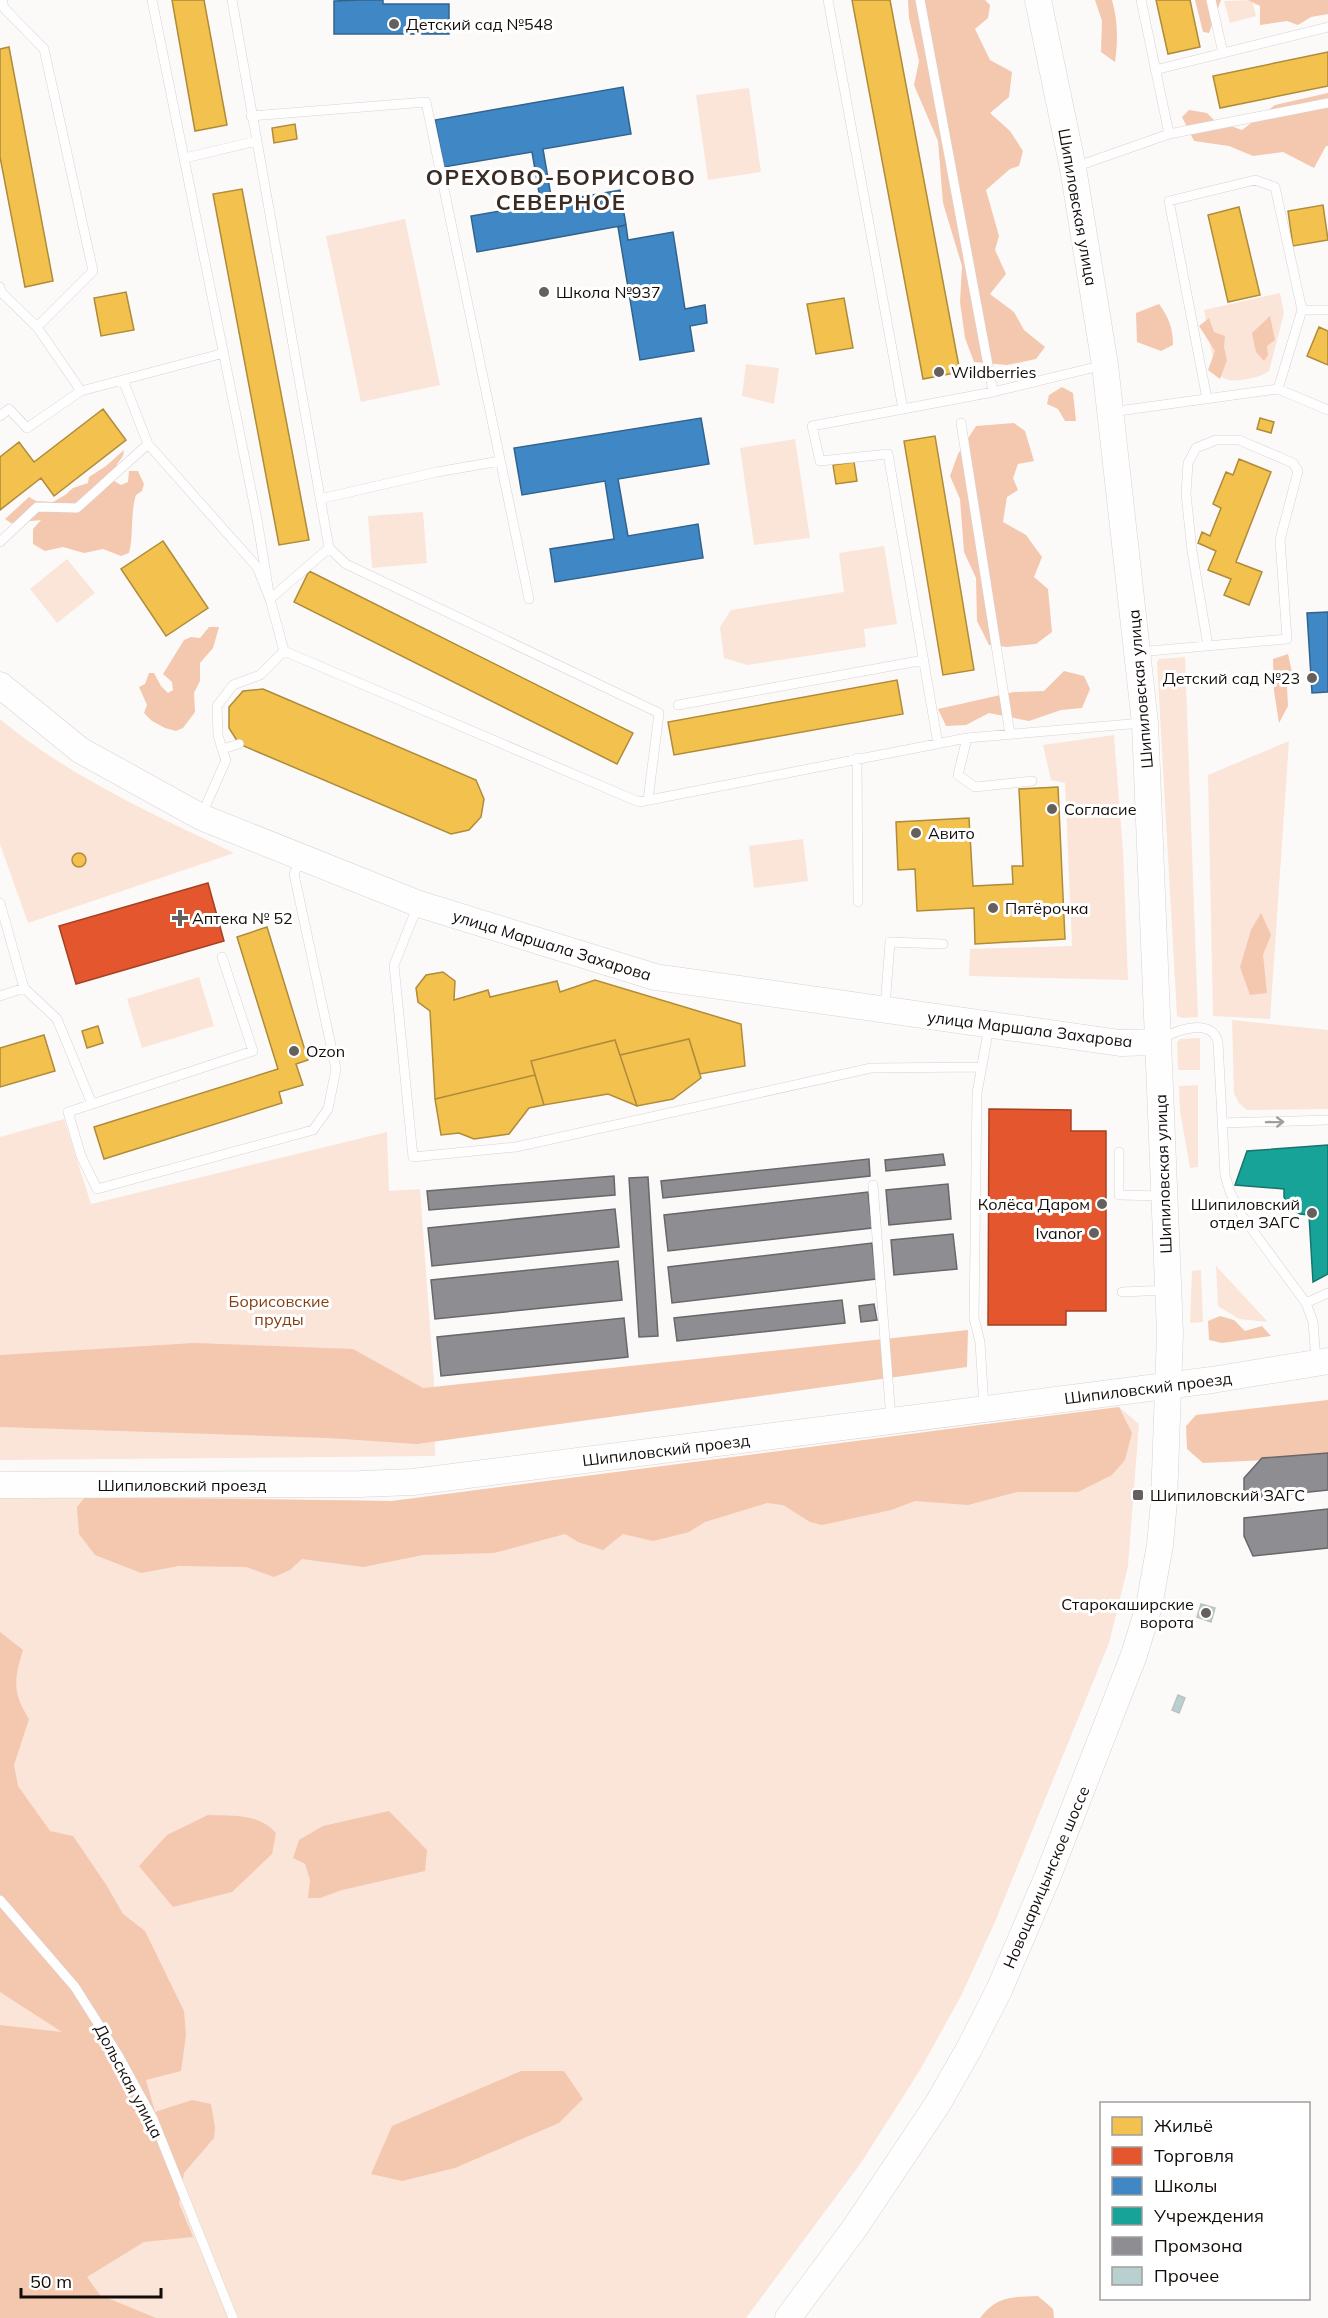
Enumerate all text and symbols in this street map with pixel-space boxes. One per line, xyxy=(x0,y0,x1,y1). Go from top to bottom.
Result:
place label: Детский сад №548 xyxy=(406,14,553,34)
marker: Детский сад №548 xyxy=(387,17,401,31)
street label: Шипиловская улица xyxy=(1054,127,1102,287)
district label: ОРЕХОВО-БОРИСОВО СЕВЕРНОЕ xyxy=(426,163,696,216)
place label: Школа №937 xyxy=(556,282,661,302)
marker: Школа №937 xyxy=(537,285,551,299)
place label: Wildberries xyxy=(951,362,1036,382)
marker: Wildberries xyxy=(932,365,946,379)
street label: Шипиловская улица xyxy=(1123,609,1157,769)
place label: Детский сад №23 xyxy=(1163,668,1300,688)
marker: Детский сад №23 xyxy=(1305,671,1319,685)
place label: Согласие xyxy=(1064,799,1137,819)
marker: Согласие xyxy=(1045,802,1059,816)
place label: Авито xyxy=(928,823,975,843)
marker: Авито xyxy=(909,826,923,840)
place label: Пятёрочка xyxy=(1005,898,1089,918)
marker: Пятёрочка xyxy=(986,901,1000,915)
street label: улица Маршала Захарова xyxy=(450,905,654,985)
place label: Аптека № 52 xyxy=(192,908,293,928)
marker: Аптека № 52 xyxy=(173,911,187,925)
street label: улица Маршала Захарова xyxy=(926,1006,1134,1052)
place label: Ozon xyxy=(306,1041,345,1061)
marker: Ozon xyxy=(287,1044,301,1058)
street label: Шипиловская улица xyxy=(1150,1094,1176,1254)
one-way arrow xyxy=(1265,1116,1285,1128)
place label: Колёса Даром xyxy=(978,1194,1090,1214)
place label: Шипиловский отдел ЗАГС xyxy=(1191,1194,1300,1232)
marker: Колёса Даром xyxy=(1095,1197,1109,1211)
marker: Шипиловский отдел ЗАГС xyxy=(1305,1206,1319,1220)
place label: Ivanor xyxy=(1036,1223,1082,1243)
marker: Ivanor xyxy=(1087,1226,1101,1240)
park label: Борисовские пруды xyxy=(229,1291,330,1329)
street label: Шипиловский проезд xyxy=(1063,1368,1233,1408)
street label: Шипиловский проезд xyxy=(581,1430,751,1470)
street label: Шипиловский проезд xyxy=(98,1475,267,1495)
place label: Шипиловский ЗАГС xyxy=(1150,1485,1305,1505)
marker: Шипиловский ЗАГС xyxy=(1131,1488,1145,1502)
place label: Старокаширские ворота xyxy=(1061,1594,1194,1632)
marker: Старокаширские ворота xyxy=(1199,1606,1213,1620)
street label: Новоцарицынское шоссе xyxy=(998,1783,1094,1971)
street label: Дольская улица xyxy=(91,2021,167,2141)
legend xyxy=(1100,2102,1310,2300)
text: Жильё xyxy=(1154,2114,1213,2137)
text: Торговля xyxy=(1154,2144,1234,2167)
text: Школы xyxy=(1154,2174,1217,2197)
text: Учреждения xyxy=(1153,2204,1264,2227)
text: Промзона xyxy=(1154,2234,1243,2257)
scale bar xyxy=(21,2261,160,2299)
text: Прочее xyxy=(1154,2264,1219,2287)
text: 50 m xyxy=(30,2270,72,2293)

